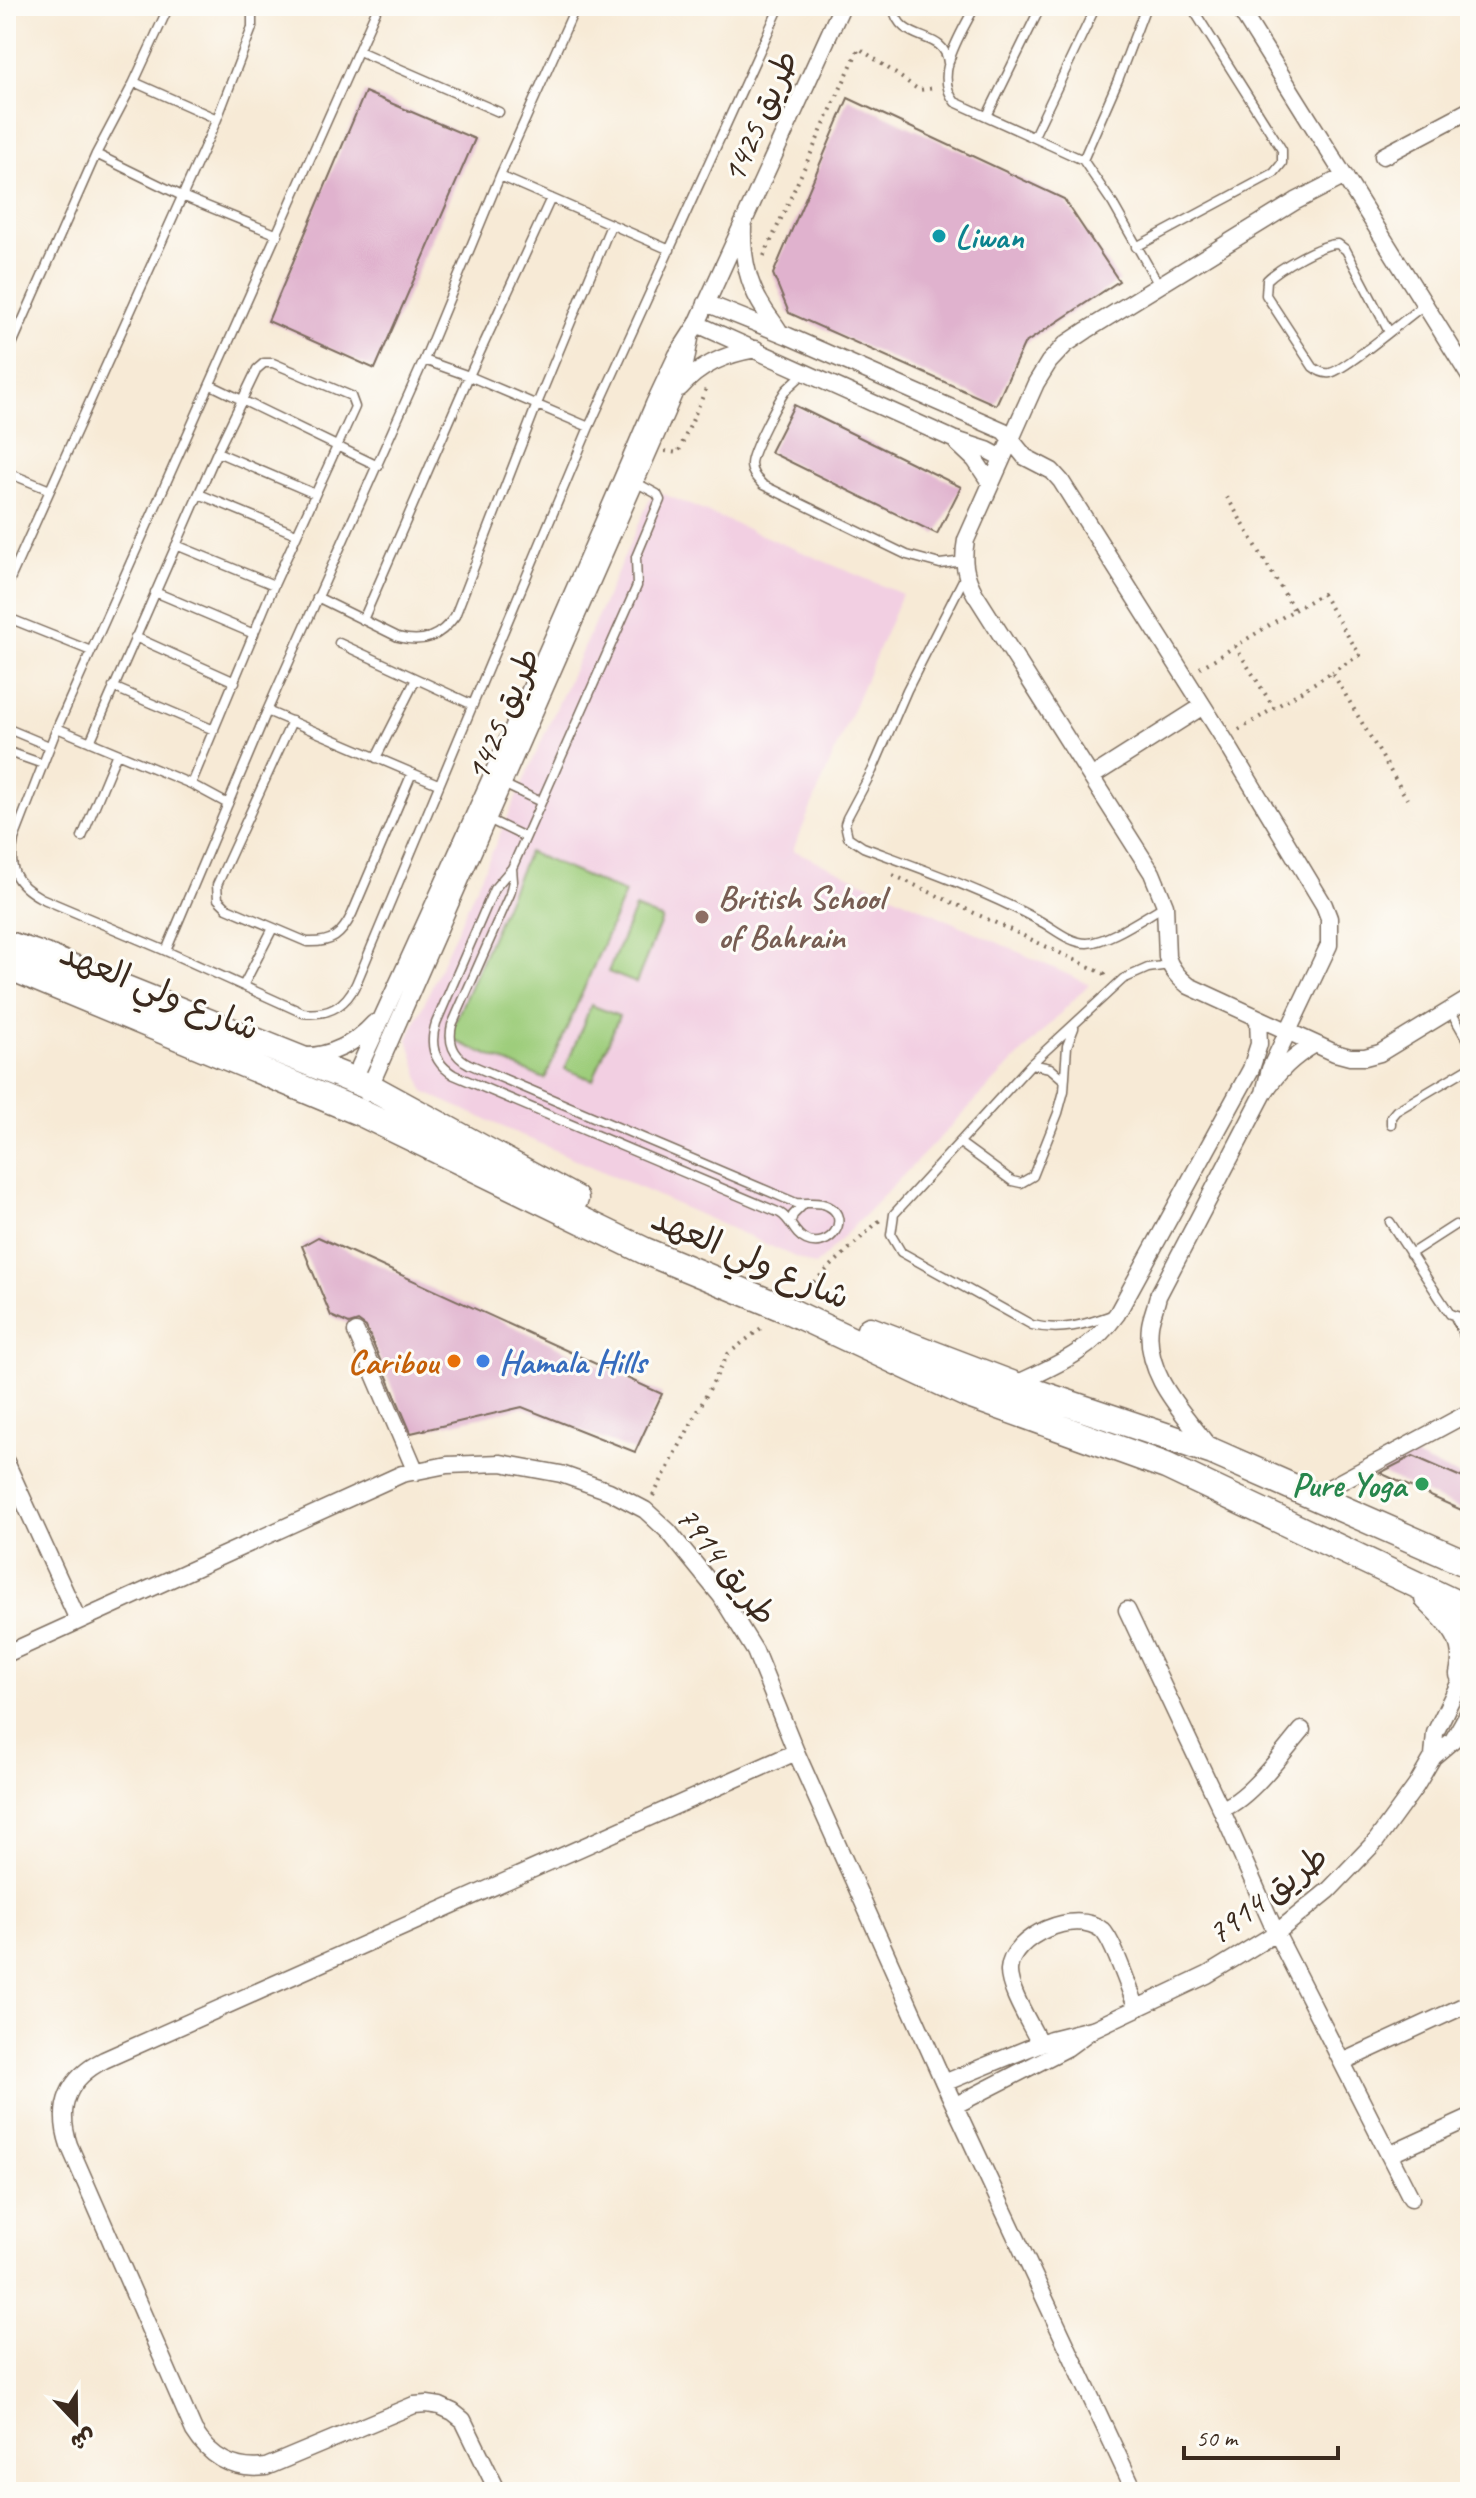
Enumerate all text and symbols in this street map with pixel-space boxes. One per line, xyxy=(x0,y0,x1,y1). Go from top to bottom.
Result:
street label: طريق 1425 xyxy=(711,43,808,189)
place label: Liwan xyxy=(955,215,1025,258)
marker: Liwan xyxy=(930,227,948,245)
street label: طريق 1425 xyxy=(455,641,550,787)
place label: British School of Bahrain xyxy=(718,876,891,958)
marker: British School of Bahrain xyxy=(693,908,711,926)
street label: شارع ولي العهد xyxy=(51,931,266,1057)
street label: شارع ولي العهد xyxy=(642,1196,856,1326)
place label: Caribou xyxy=(348,1340,440,1383)
place label: Hamala Hills xyxy=(499,1340,649,1383)
marker: Caribou xyxy=(445,1352,463,1370)
marker: Hamala Hills xyxy=(474,1352,492,1370)
place label: Pure Yoga xyxy=(1292,1463,1409,1506)
marker: Pure Yoga xyxy=(1413,1475,1431,1493)
street label: طريق 7914 xyxy=(666,1497,787,1634)
street label: طريق 7914 xyxy=(1198,1835,1336,1954)
north arrow xyxy=(36,2382,116,2462)
scale bar xyxy=(1184,2410,1338,2460)
text: ش xyxy=(67,2422,100,2457)
text: 50 m xyxy=(1196,2423,1239,2453)

